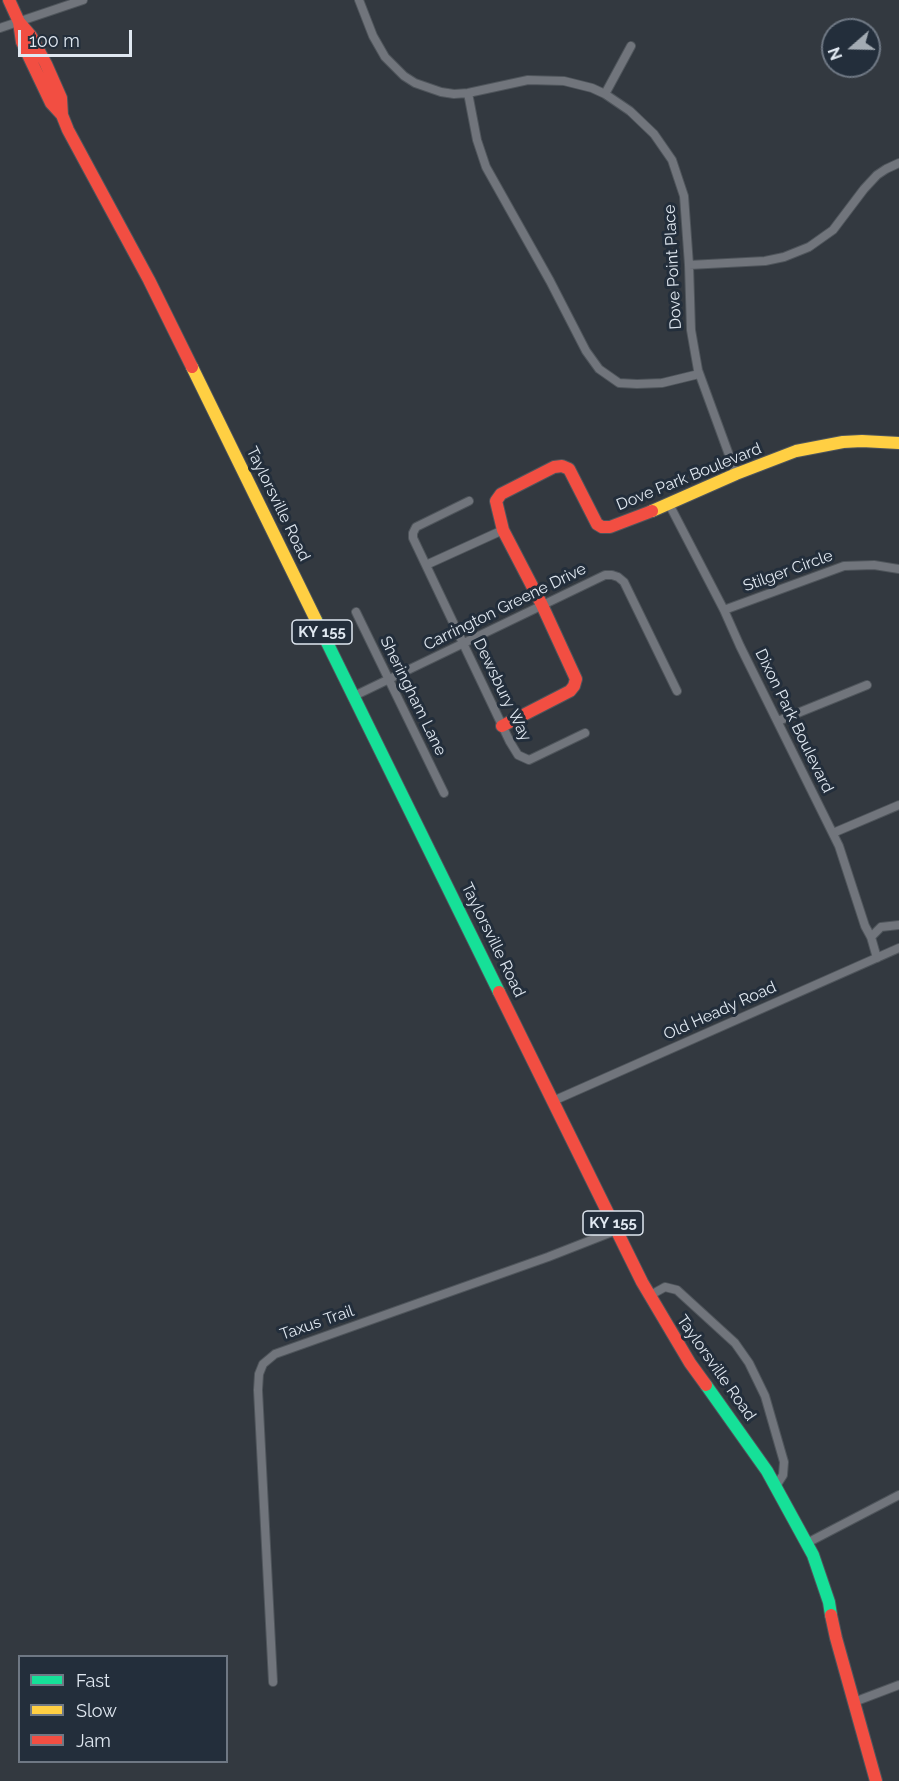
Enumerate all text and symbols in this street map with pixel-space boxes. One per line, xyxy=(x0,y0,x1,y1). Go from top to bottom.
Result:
scale bar xyxy=(21,18,135,56)
north arrow xyxy=(821,18,881,78)
text: 100 m xyxy=(29,30,80,51)
text: N xyxy=(824,45,847,63)
street label: Dove Point Place xyxy=(660,204,686,330)
street label: Dove Park Boulevard xyxy=(614,439,764,515)
street label: Taylorsville Road xyxy=(242,444,314,564)
street label: Stilger Circle xyxy=(741,546,835,596)
street label: Carrington Greene Drive xyxy=(421,559,589,655)
road number: KY 155 xyxy=(292,620,352,644)
street label: Sheringham Lane xyxy=(376,633,450,759)
street label: Dewsbury Way xyxy=(469,635,535,745)
street label: Dixon Park Boulevard xyxy=(751,646,837,796)
street label: Taylorsville Road xyxy=(457,880,529,1000)
street label: Old Heady Road xyxy=(661,978,779,1044)
road number: KY 155 xyxy=(583,1211,643,1235)
street label: Taxus Trail xyxy=(278,1301,356,1345)
street label: Taylorsville Road xyxy=(672,1311,760,1425)
legend xyxy=(18,1655,228,1763)
text: Fast xyxy=(76,1670,110,1691)
text: Slow xyxy=(76,1700,117,1721)
text: Jam xyxy=(76,1730,111,1751)

